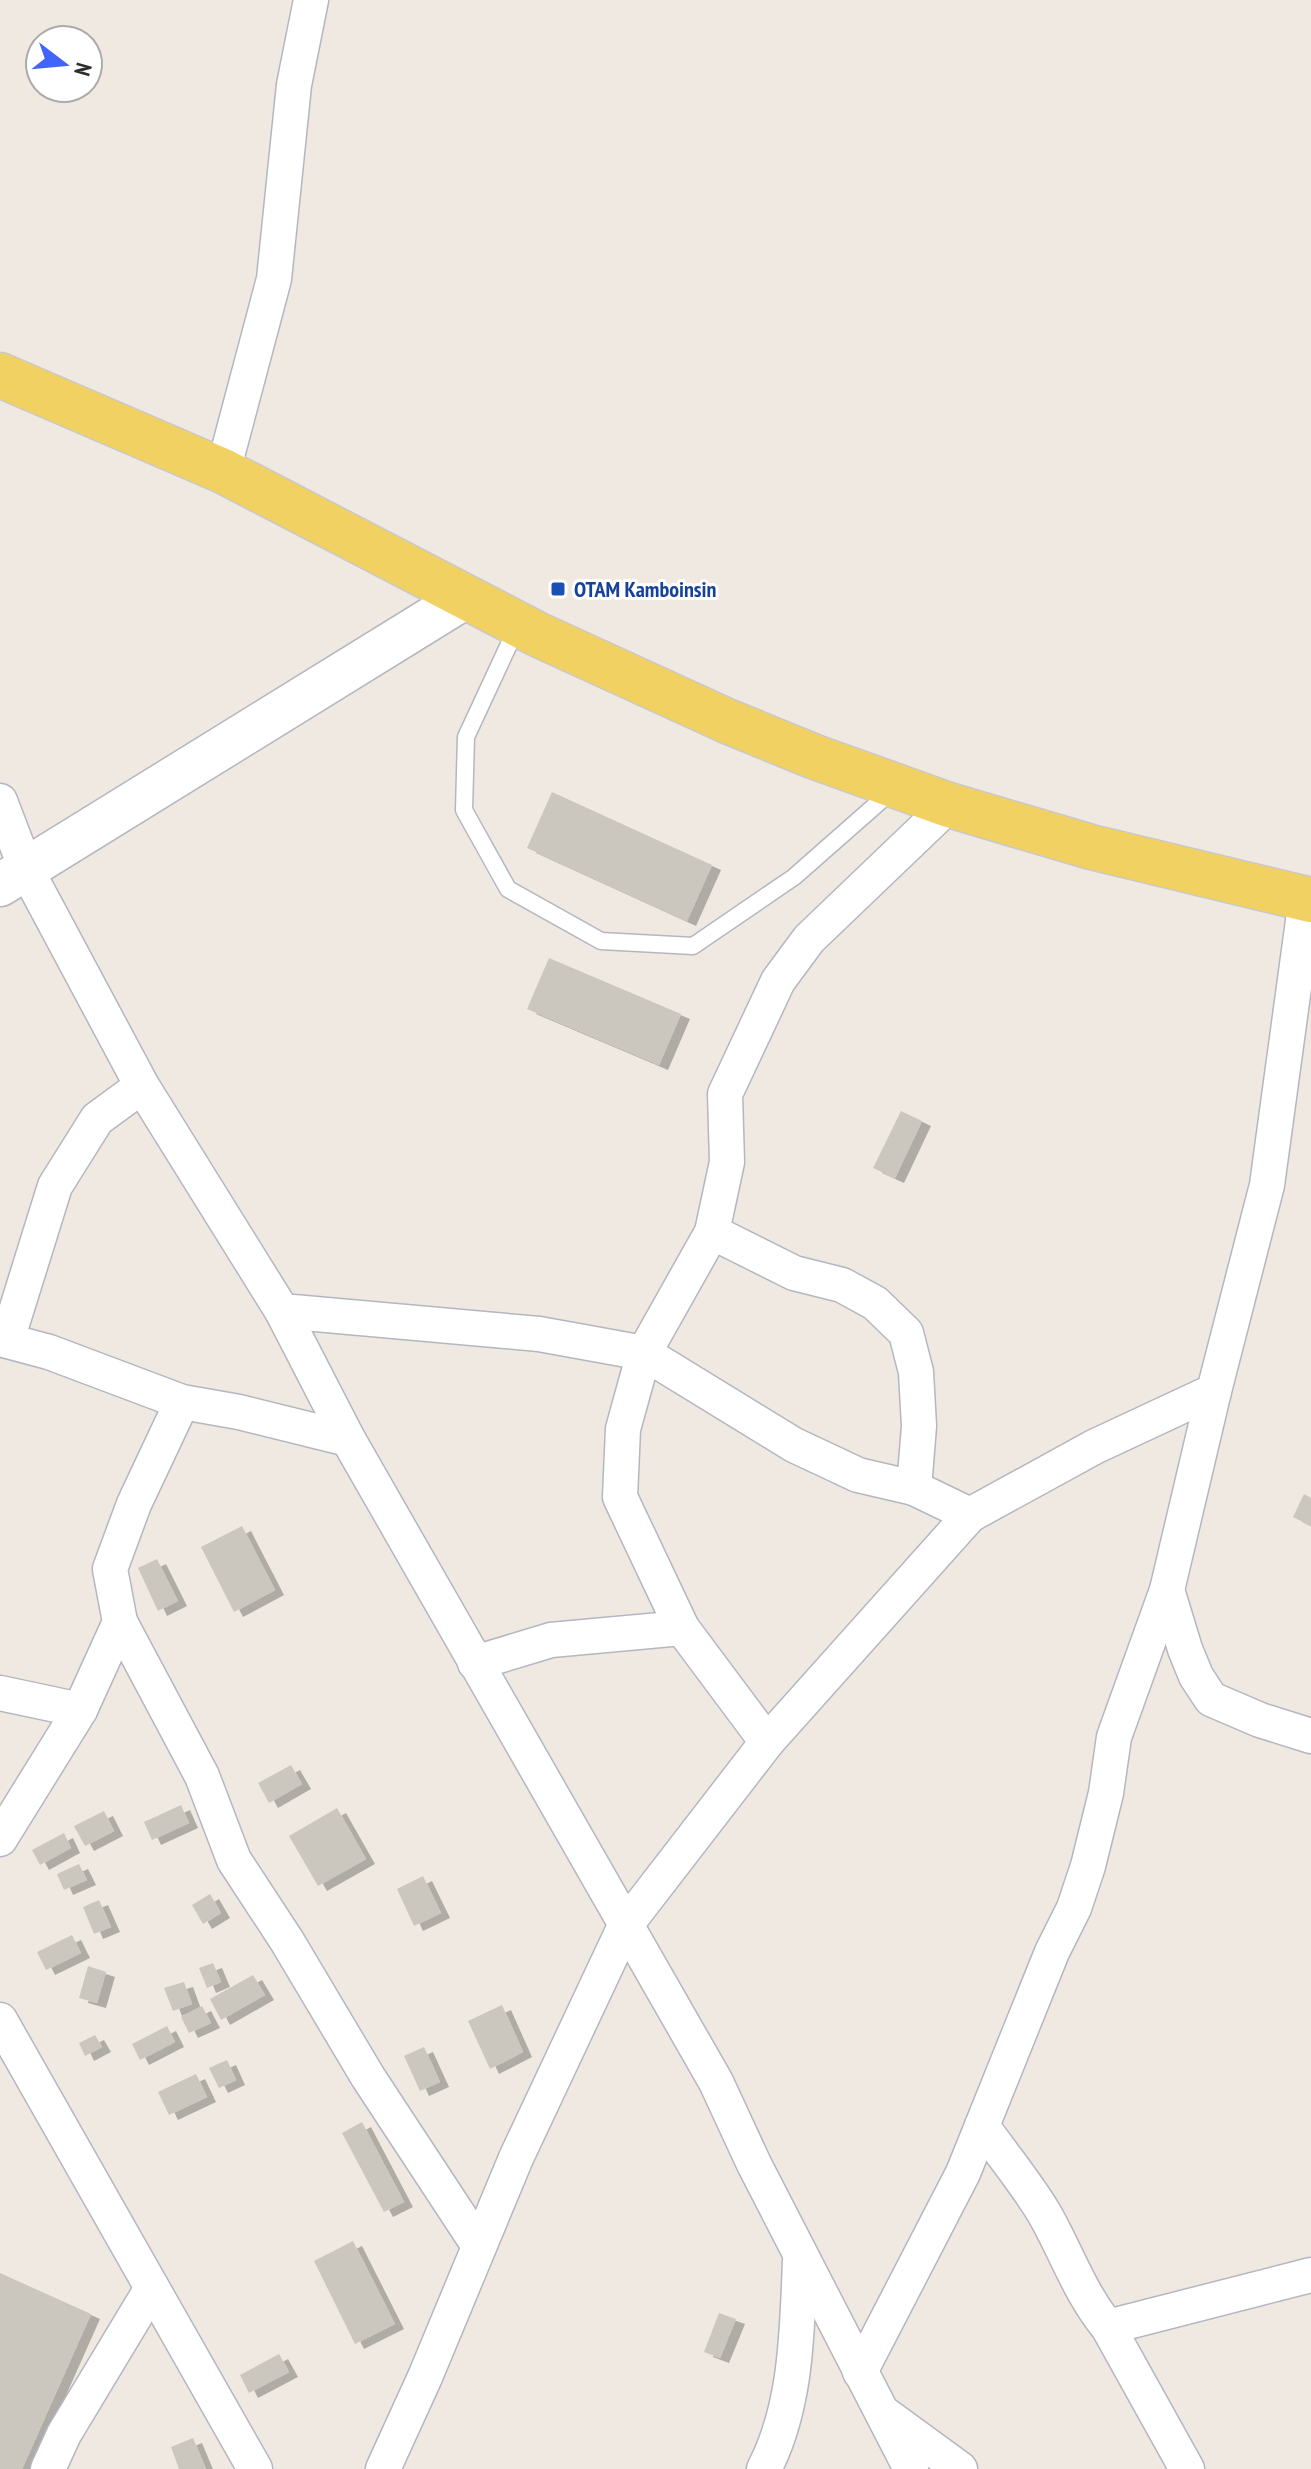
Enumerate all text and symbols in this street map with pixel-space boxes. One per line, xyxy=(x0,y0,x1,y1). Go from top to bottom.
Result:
north arrow xyxy=(24,24,104,104)
text: N xyxy=(68,60,98,79)
place label: OTAM Kamboinsin xyxy=(574,575,716,603)
marker: OTAM Kamboinsin xyxy=(549,580,567,598)

